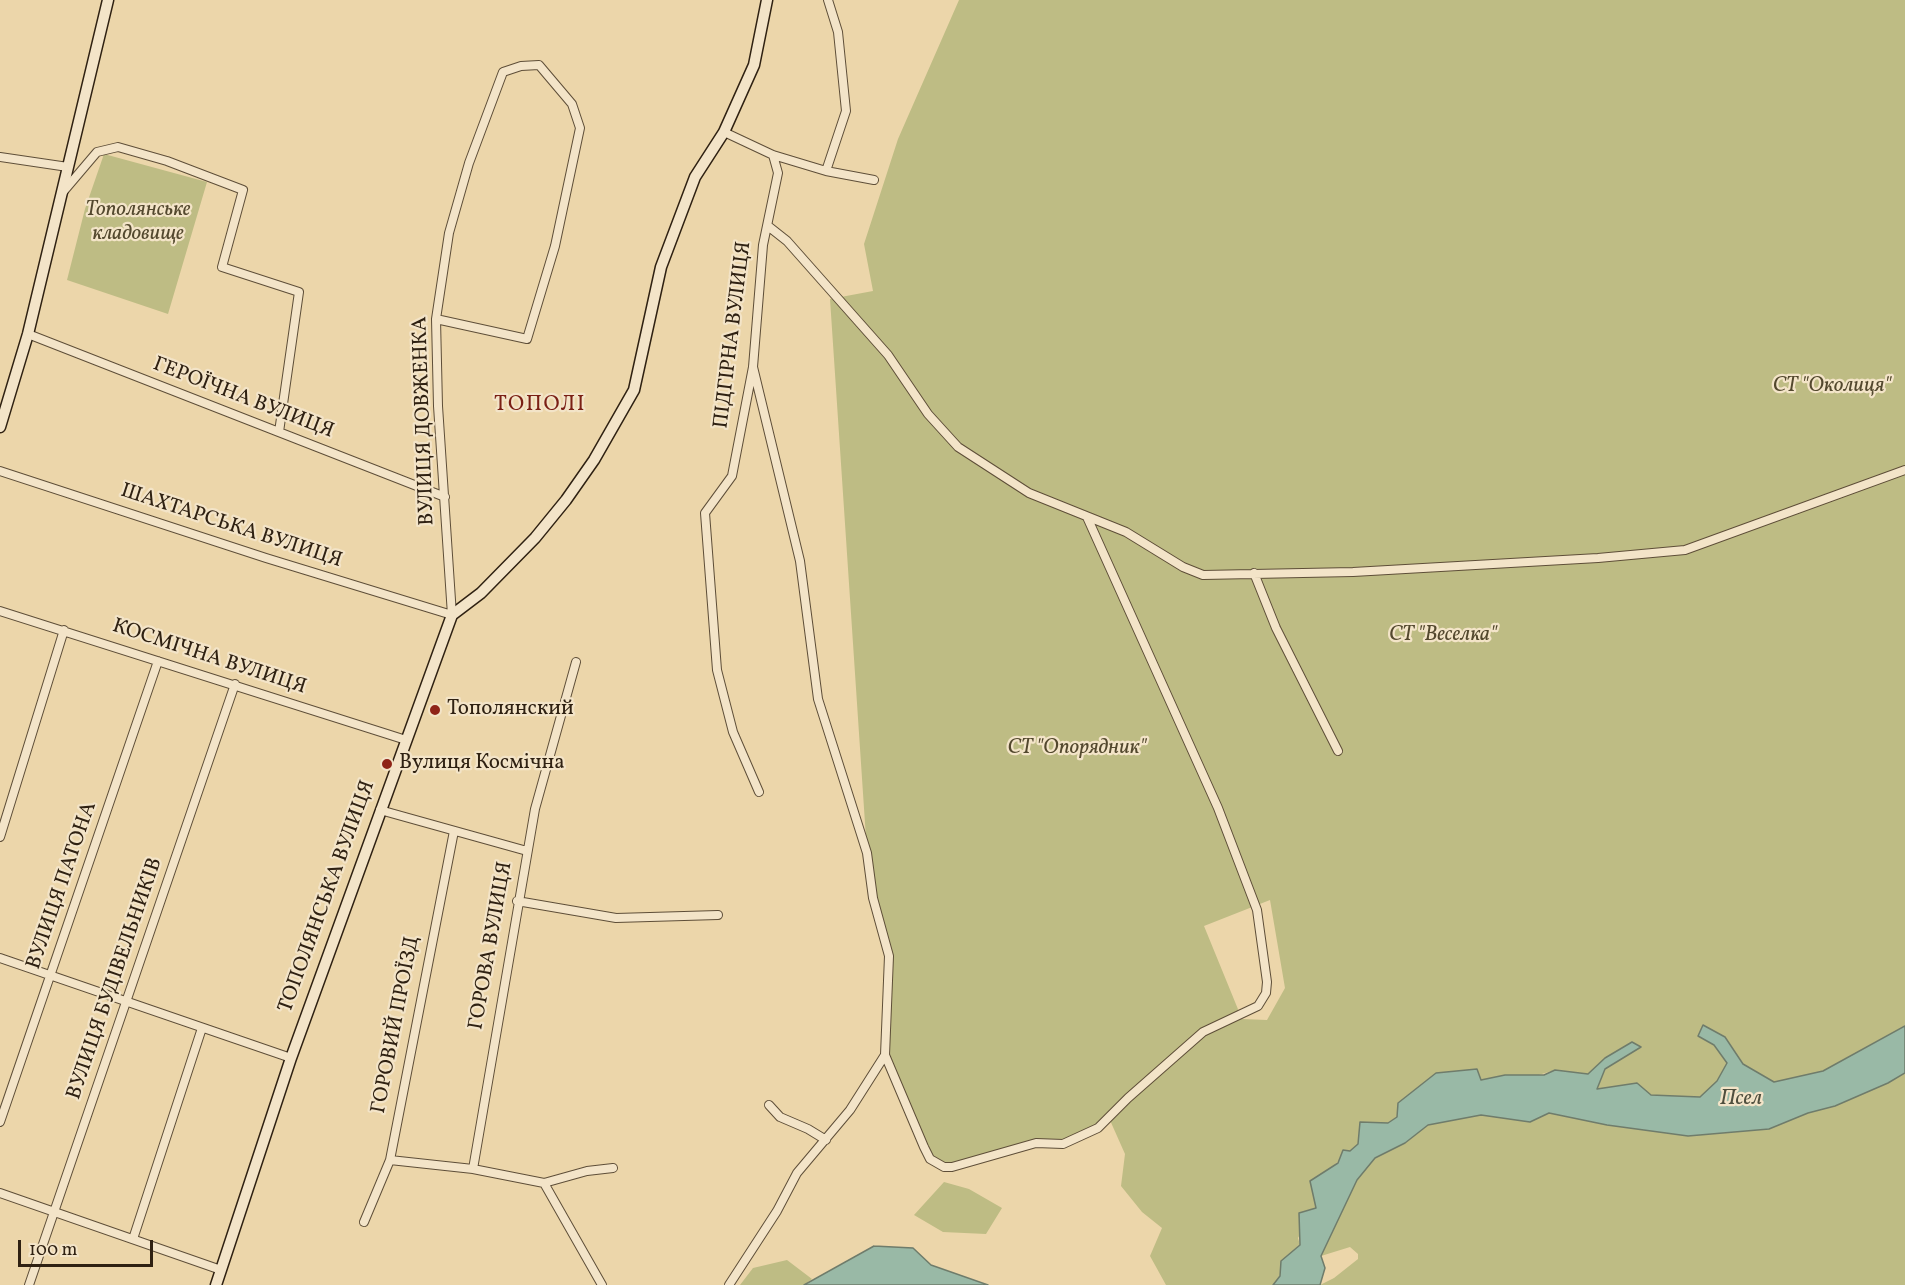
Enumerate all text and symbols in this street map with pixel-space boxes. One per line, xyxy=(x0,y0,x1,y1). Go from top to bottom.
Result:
park label: Тополянське кладовище xyxy=(86,198,190,248)
street label: ПІДГІРНА ВУЛИЦЯ xyxy=(710,240,758,430)
street label: ВУЛИЦЯ ДОВЖЕНКА xyxy=(409,316,441,526)
street label: ГЕРОЇЧНА ВУЛИЦЯ xyxy=(149,353,337,445)
park label: СТ "Околиця" xyxy=(1773,374,1891,400)
district label: ТОПОЛІ xyxy=(494,393,586,419)
street label: ШАХТАРСЬКА ВУЛИЦЯ xyxy=(117,479,345,575)
street label: КОСМІЧНА ВУЛИЦЯ xyxy=(109,615,309,701)
park label: СТ "Веселка" xyxy=(1389,623,1497,649)
place label: Тополянский xyxy=(447,697,574,723)
marker: Тополянский xyxy=(428,703,442,717)
park label: СТ "Опорядник" xyxy=(1008,736,1146,762)
place label: Вулиця Космічна xyxy=(399,751,565,777)
marker: Вулиця Космічна xyxy=(380,757,394,771)
street label: ТОПОЛЯНСЬКА ВУЛИЦЯ xyxy=(274,777,382,1017)
street label: ВУЛИЦЯ ПАТОНА xyxy=(23,799,103,973)
street label: ВУЛИЦЯ БУДІВЕЛЬНИКІВ xyxy=(63,855,169,1103)
street label: ГОРОВА ВУЛИЦЯ xyxy=(465,860,519,1032)
street label: ГОРОВИЙ ПРОЇЗД xyxy=(367,934,427,1116)
water label: Псел xyxy=(1720,1087,1762,1113)
scale bar xyxy=(21,1228,156,1266)
text: 100 m xyxy=(29,1238,78,1263)

